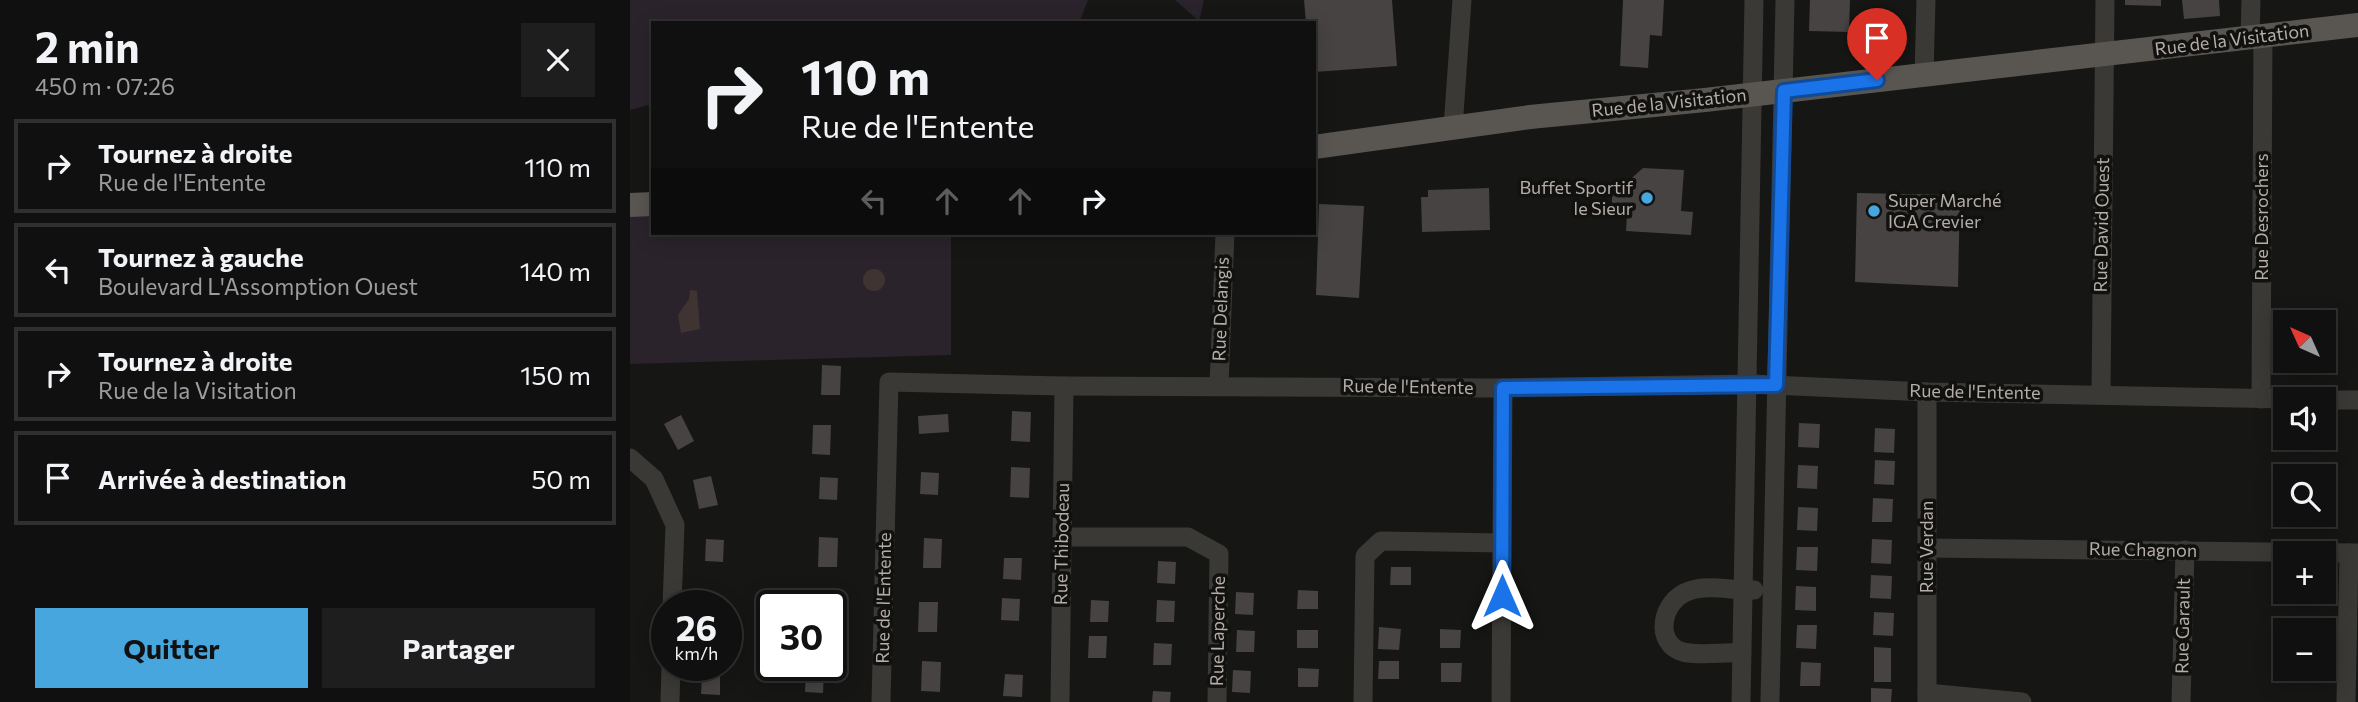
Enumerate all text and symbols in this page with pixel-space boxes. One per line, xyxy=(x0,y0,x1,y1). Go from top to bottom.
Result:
pin xyxy=(1847,8,1907,80)
icon: arrive xyxy=(1858,19,1896,57)
street label: Rue de la Visitation xyxy=(2153,19,2310,59)
text: 2 min xyxy=(35,20,140,72)
button: close xyxy=(521,23,595,97)
text: 110 m xyxy=(801,45,930,105)
icon: right xyxy=(686,49,777,140)
text: 450 m · 07:26 xyxy=(35,72,175,100)
street label: Rue de la Visitation xyxy=(1590,83,1747,121)
text: Rue de l'Entente xyxy=(801,105,1034,145)
text: Tournez à droite xyxy=(98,137,293,168)
icon: right xyxy=(39,147,77,185)
text: 110 m xyxy=(524,151,591,182)
street label: Rue Desrochers xyxy=(2250,153,2272,281)
street label: Rue David Ouest xyxy=(2089,157,2113,293)
text: Rue de l'Entente xyxy=(98,168,266,196)
place label: Buffet Sportif le Sieur xyxy=(1519,176,1634,219)
icon: left xyxy=(855,182,893,220)
icon: ahead xyxy=(928,182,966,220)
icon: ahead xyxy=(1001,182,1039,220)
icon: right xyxy=(1074,182,1112,220)
place label: Super Marché IGA Crevier xyxy=(1888,189,2001,232)
marker: Buffet Sportif le Sieur xyxy=(1639,190,1655,206)
marker: Super Marché IGA Crevier xyxy=(1866,203,1882,219)
text: Tournez à gauche xyxy=(98,241,304,272)
icon: left xyxy=(39,251,77,289)
text: 140 m xyxy=(520,255,591,286)
street label: Rue Delangis xyxy=(1207,256,1233,362)
text: Boulevard L'Assomption Ouest xyxy=(98,272,418,300)
north arrow xyxy=(2273,310,2336,373)
map controls xyxy=(2273,310,2336,681)
text: Tournez à droite xyxy=(98,345,293,376)
icon: right xyxy=(39,355,77,393)
text: 150 m xyxy=(520,359,591,390)
street label: Rue de l'Entente xyxy=(1342,374,1474,398)
text: Rue de la Visitation xyxy=(98,376,297,404)
street label: Rue de l'Entente xyxy=(1909,379,2041,403)
button: sound xyxy=(2273,387,2336,450)
icon: arrive xyxy=(39,459,77,497)
text: Arrivée à destination xyxy=(98,463,346,494)
text: 50 m xyxy=(531,463,591,494)
button: search xyxy=(2273,464,2336,527)
street label: Rue Thibodeau xyxy=(1049,483,1073,605)
street label: Rue Verdan xyxy=(1915,501,1937,593)
street label: Rue de l'Entente xyxy=(871,532,895,664)
street label: Rue Chagnon xyxy=(2089,537,2197,561)
button: + xyxy=(2273,541,2336,604)
position arrow xyxy=(1465,559,1539,633)
street label: Rue Laperche xyxy=(1205,576,1229,686)
street label: Rue Garault xyxy=(2170,578,2194,674)
speed limit sign: 30 xyxy=(756,590,847,681)
text: 26 xyxy=(676,605,717,648)
button: Quitter xyxy=(35,608,308,688)
button: Partager xyxy=(322,608,595,688)
button: − xyxy=(2273,618,2336,681)
text: km/h xyxy=(675,642,718,664)

